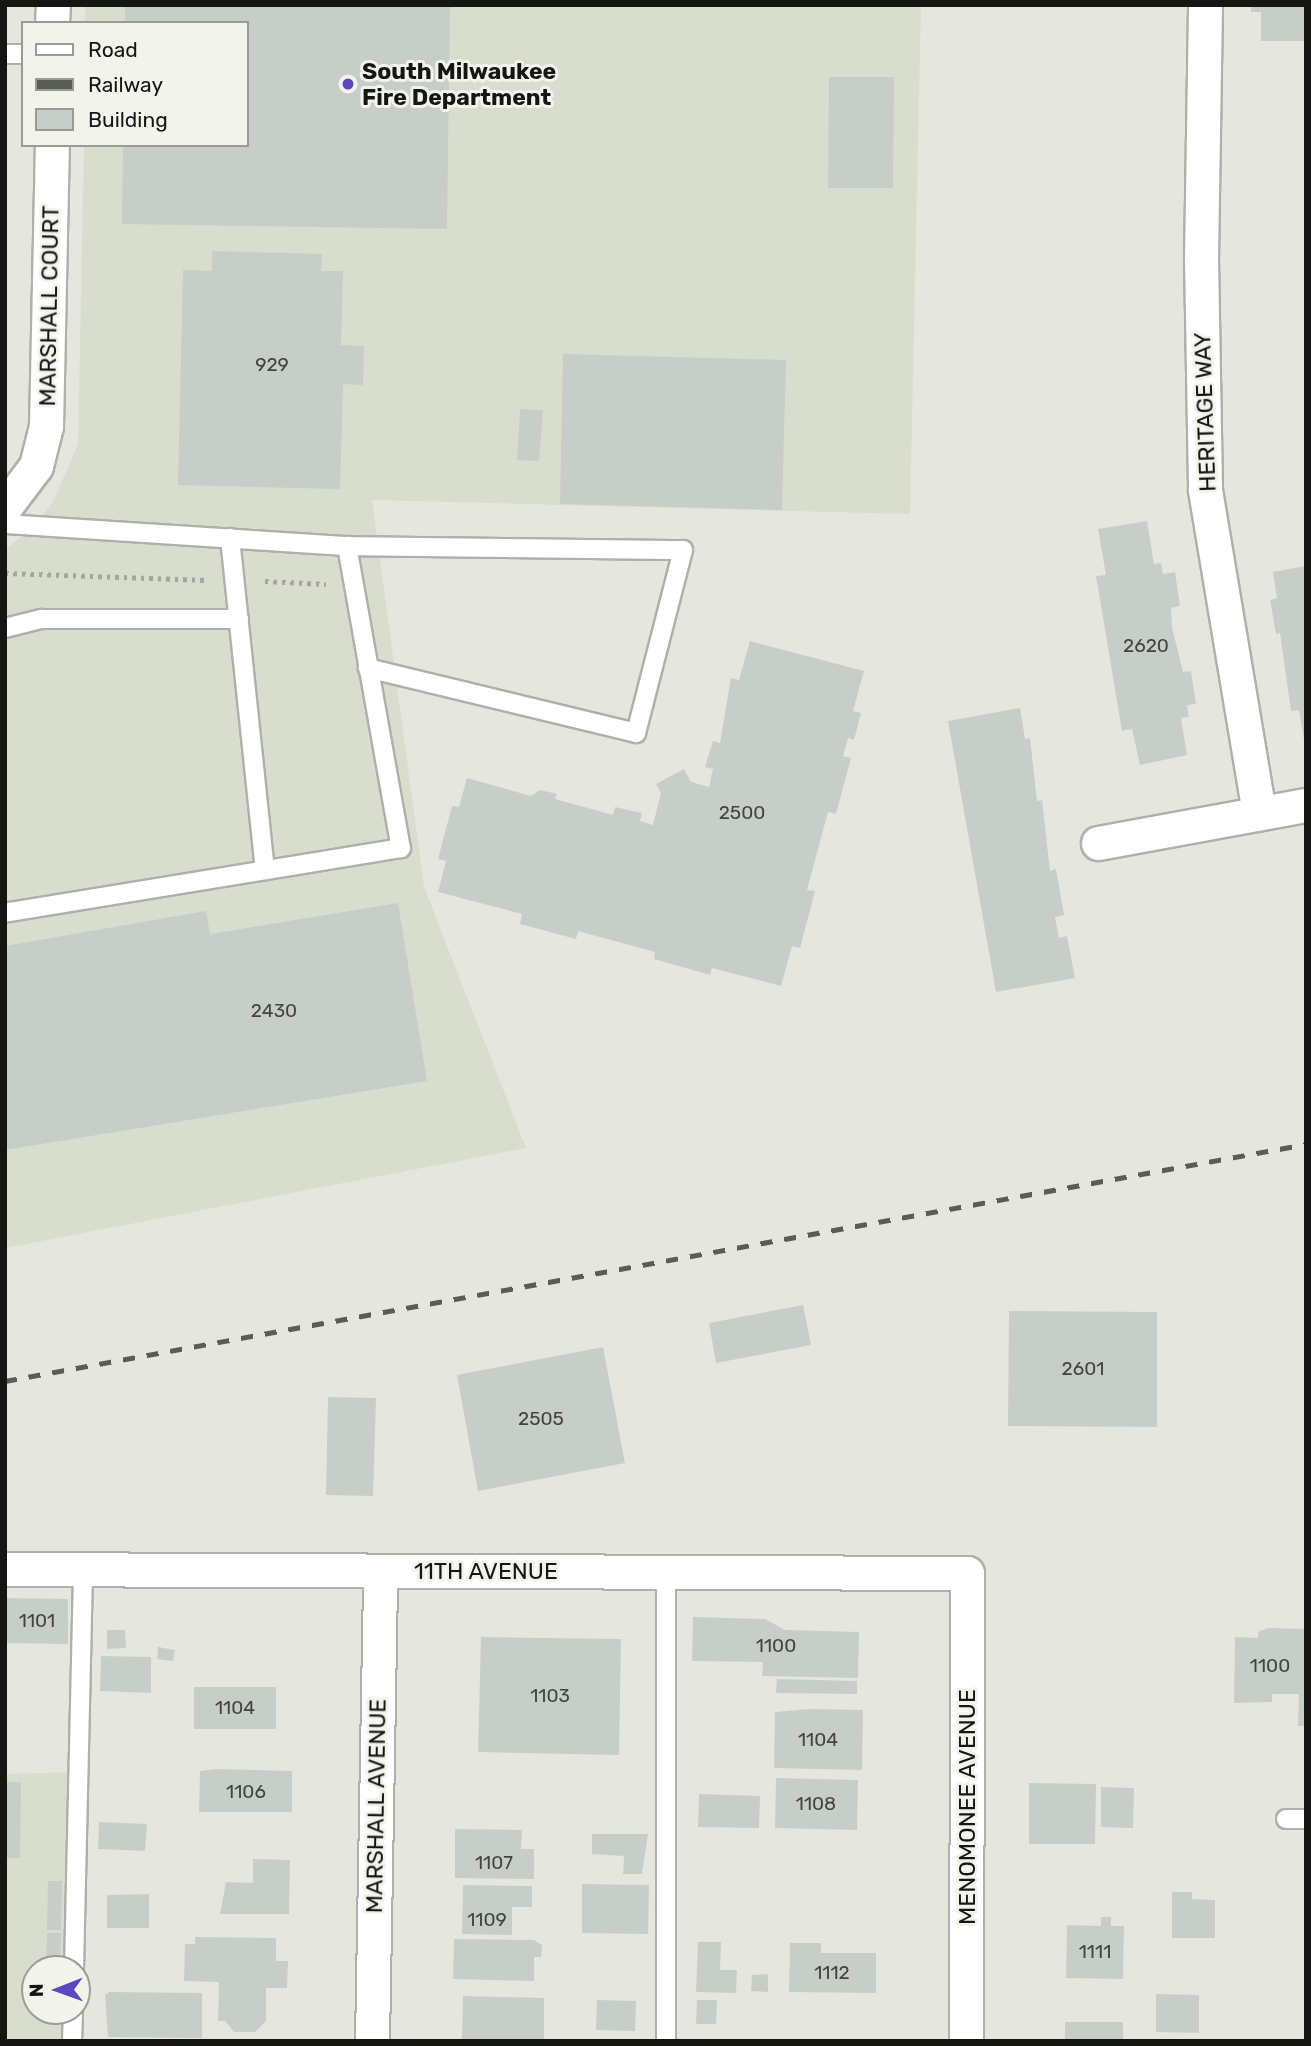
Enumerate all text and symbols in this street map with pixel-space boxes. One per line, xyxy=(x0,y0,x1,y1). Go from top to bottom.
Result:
legend xyxy=(21,21,248,147)
text: Road xyxy=(88,37,138,62)
place label: South Milwaukee Fire Department xyxy=(362,57,556,111)
text: Railway xyxy=(88,72,163,97)
marker: South Milwaukee Fire Department xyxy=(340,76,356,92)
text: Building xyxy=(88,107,168,132)
street label: MARSHALL COURT xyxy=(33,205,65,407)
street label: HERITAGE WAY xyxy=(1188,332,1222,492)
house number: 929 xyxy=(255,354,289,376)
house number: 2620 xyxy=(1123,635,1169,657)
house number: 2500 xyxy=(719,802,765,824)
house number: 2430 xyxy=(251,1000,297,1022)
house number: 2601 xyxy=(1062,1358,1104,1380)
house number: 2505 xyxy=(518,1408,564,1430)
street label: 11TH AVENUE xyxy=(414,1557,558,1585)
house number: 1101 xyxy=(19,1610,55,1632)
house number: 1100 xyxy=(756,1635,796,1657)
house number: 1100 xyxy=(1250,1655,1290,1677)
house number: 1103 xyxy=(530,1685,570,1707)
street label: MENOMONEE AVENUE xyxy=(953,1689,981,1925)
house number: 1104 xyxy=(215,1697,255,1719)
street label: MARSHALL AVENUE xyxy=(360,1698,392,1914)
house number: 1104 xyxy=(798,1729,838,1751)
house number: 1106 xyxy=(226,1781,266,1803)
house number: 1108 xyxy=(796,1793,836,1815)
house number: 1107 xyxy=(475,1852,513,1874)
house number: 1109 xyxy=(467,1909,507,1931)
house number: 1111 xyxy=(1079,1941,1111,1963)
north arrow xyxy=(21,1955,91,2025)
house number: 1112 xyxy=(814,1962,850,1984)
text: N xyxy=(25,1983,48,1997)

